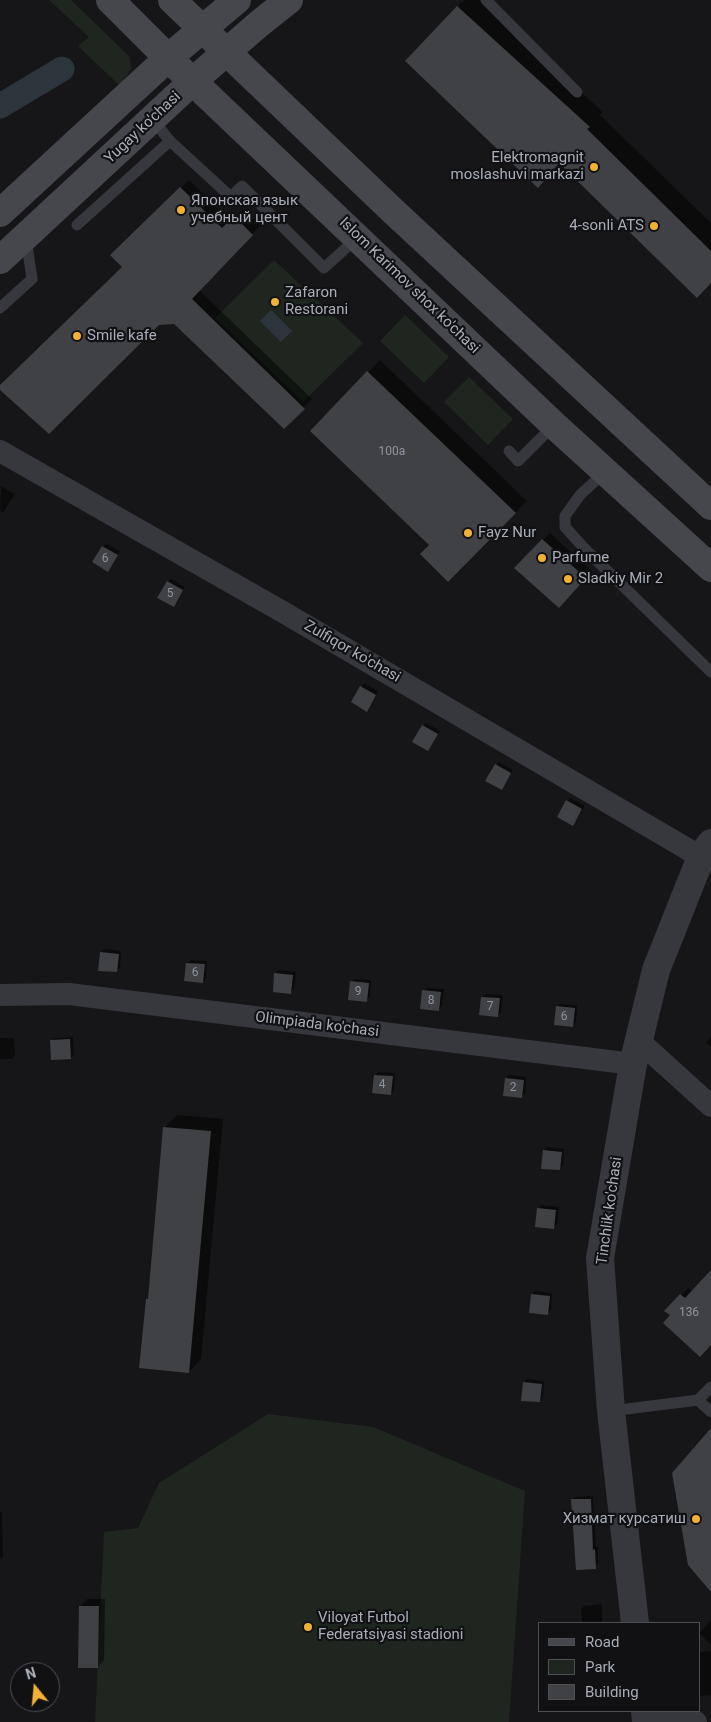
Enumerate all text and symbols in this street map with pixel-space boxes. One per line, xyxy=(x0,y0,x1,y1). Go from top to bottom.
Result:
street label: Yugay ko'chasi xyxy=(101,88,185,168)
place label: Elektromagnit moslashuvi markazi xyxy=(451,149,584,184)
marker: Elektromagnit moslashuvi markazi xyxy=(588,161,600,173)
place label: Японская язык учебный цент xyxy=(191,192,298,227)
marker: Японская язык учебный цент xyxy=(175,204,187,216)
street label: Islom Karimov shox ko'chasi xyxy=(335,214,483,358)
place label: 4-sonli ATS xyxy=(569,217,644,235)
marker: 4-sonli ATS xyxy=(648,220,660,232)
place label: Zafaron Restorani xyxy=(285,284,348,319)
marker: Zafaron Restorani xyxy=(269,296,281,308)
place label: Smile kafe xyxy=(87,327,157,345)
marker: Smile kafe xyxy=(71,330,83,342)
house number: 100a xyxy=(379,445,405,459)
place label: Fayz Nur xyxy=(478,524,536,542)
marker: Fayz Nur xyxy=(462,527,474,539)
place label: Parfume xyxy=(552,549,609,567)
house number: 6 xyxy=(102,552,108,566)
marker: Parfume xyxy=(536,552,548,564)
place label: Sladkiy Mir 2 xyxy=(578,570,663,588)
marker: Sladkiy Mir 2 xyxy=(562,573,574,585)
house number: 5 xyxy=(167,587,173,601)
street label: Zulfiqor ko'chasi xyxy=(301,617,403,687)
house number: 6 xyxy=(192,966,198,980)
house number: 9 xyxy=(355,985,361,999)
house number: 8 xyxy=(428,994,434,1008)
house number: 7 xyxy=(487,1000,493,1014)
street label: Olimpiada ko'chasi xyxy=(254,1008,380,1042)
house number: 6 xyxy=(561,1010,567,1024)
house number: 4 xyxy=(379,1078,385,1092)
house number: 2 xyxy=(510,1081,516,1095)
street label: Tinchlik ko'chasi xyxy=(594,1156,626,1266)
house number: 136 xyxy=(679,1306,699,1320)
place label: Хизмат курсатиш xyxy=(563,1510,686,1528)
marker: Хизмат курсатиш xyxy=(690,1513,702,1525)
place label: Viloyat Futbol Federatsiyasi stadioni xyxy=(318,1609,463,1644)
marker: Viloyat Futbol Federatsiyasi stadioni xyxy=(302,1621,314,1633)
legend xyxy=(538,1622,701,1712)
text: Road xyxy=(585,1633,619,1651)
text: Park xyxy=(585,1658,615,1676)
north arrow xyxy=(10,1662,60,1712)
text: N xyxy=(24,1665,38,1683)
text: Building xyxy=(585,1683,639,1701)

